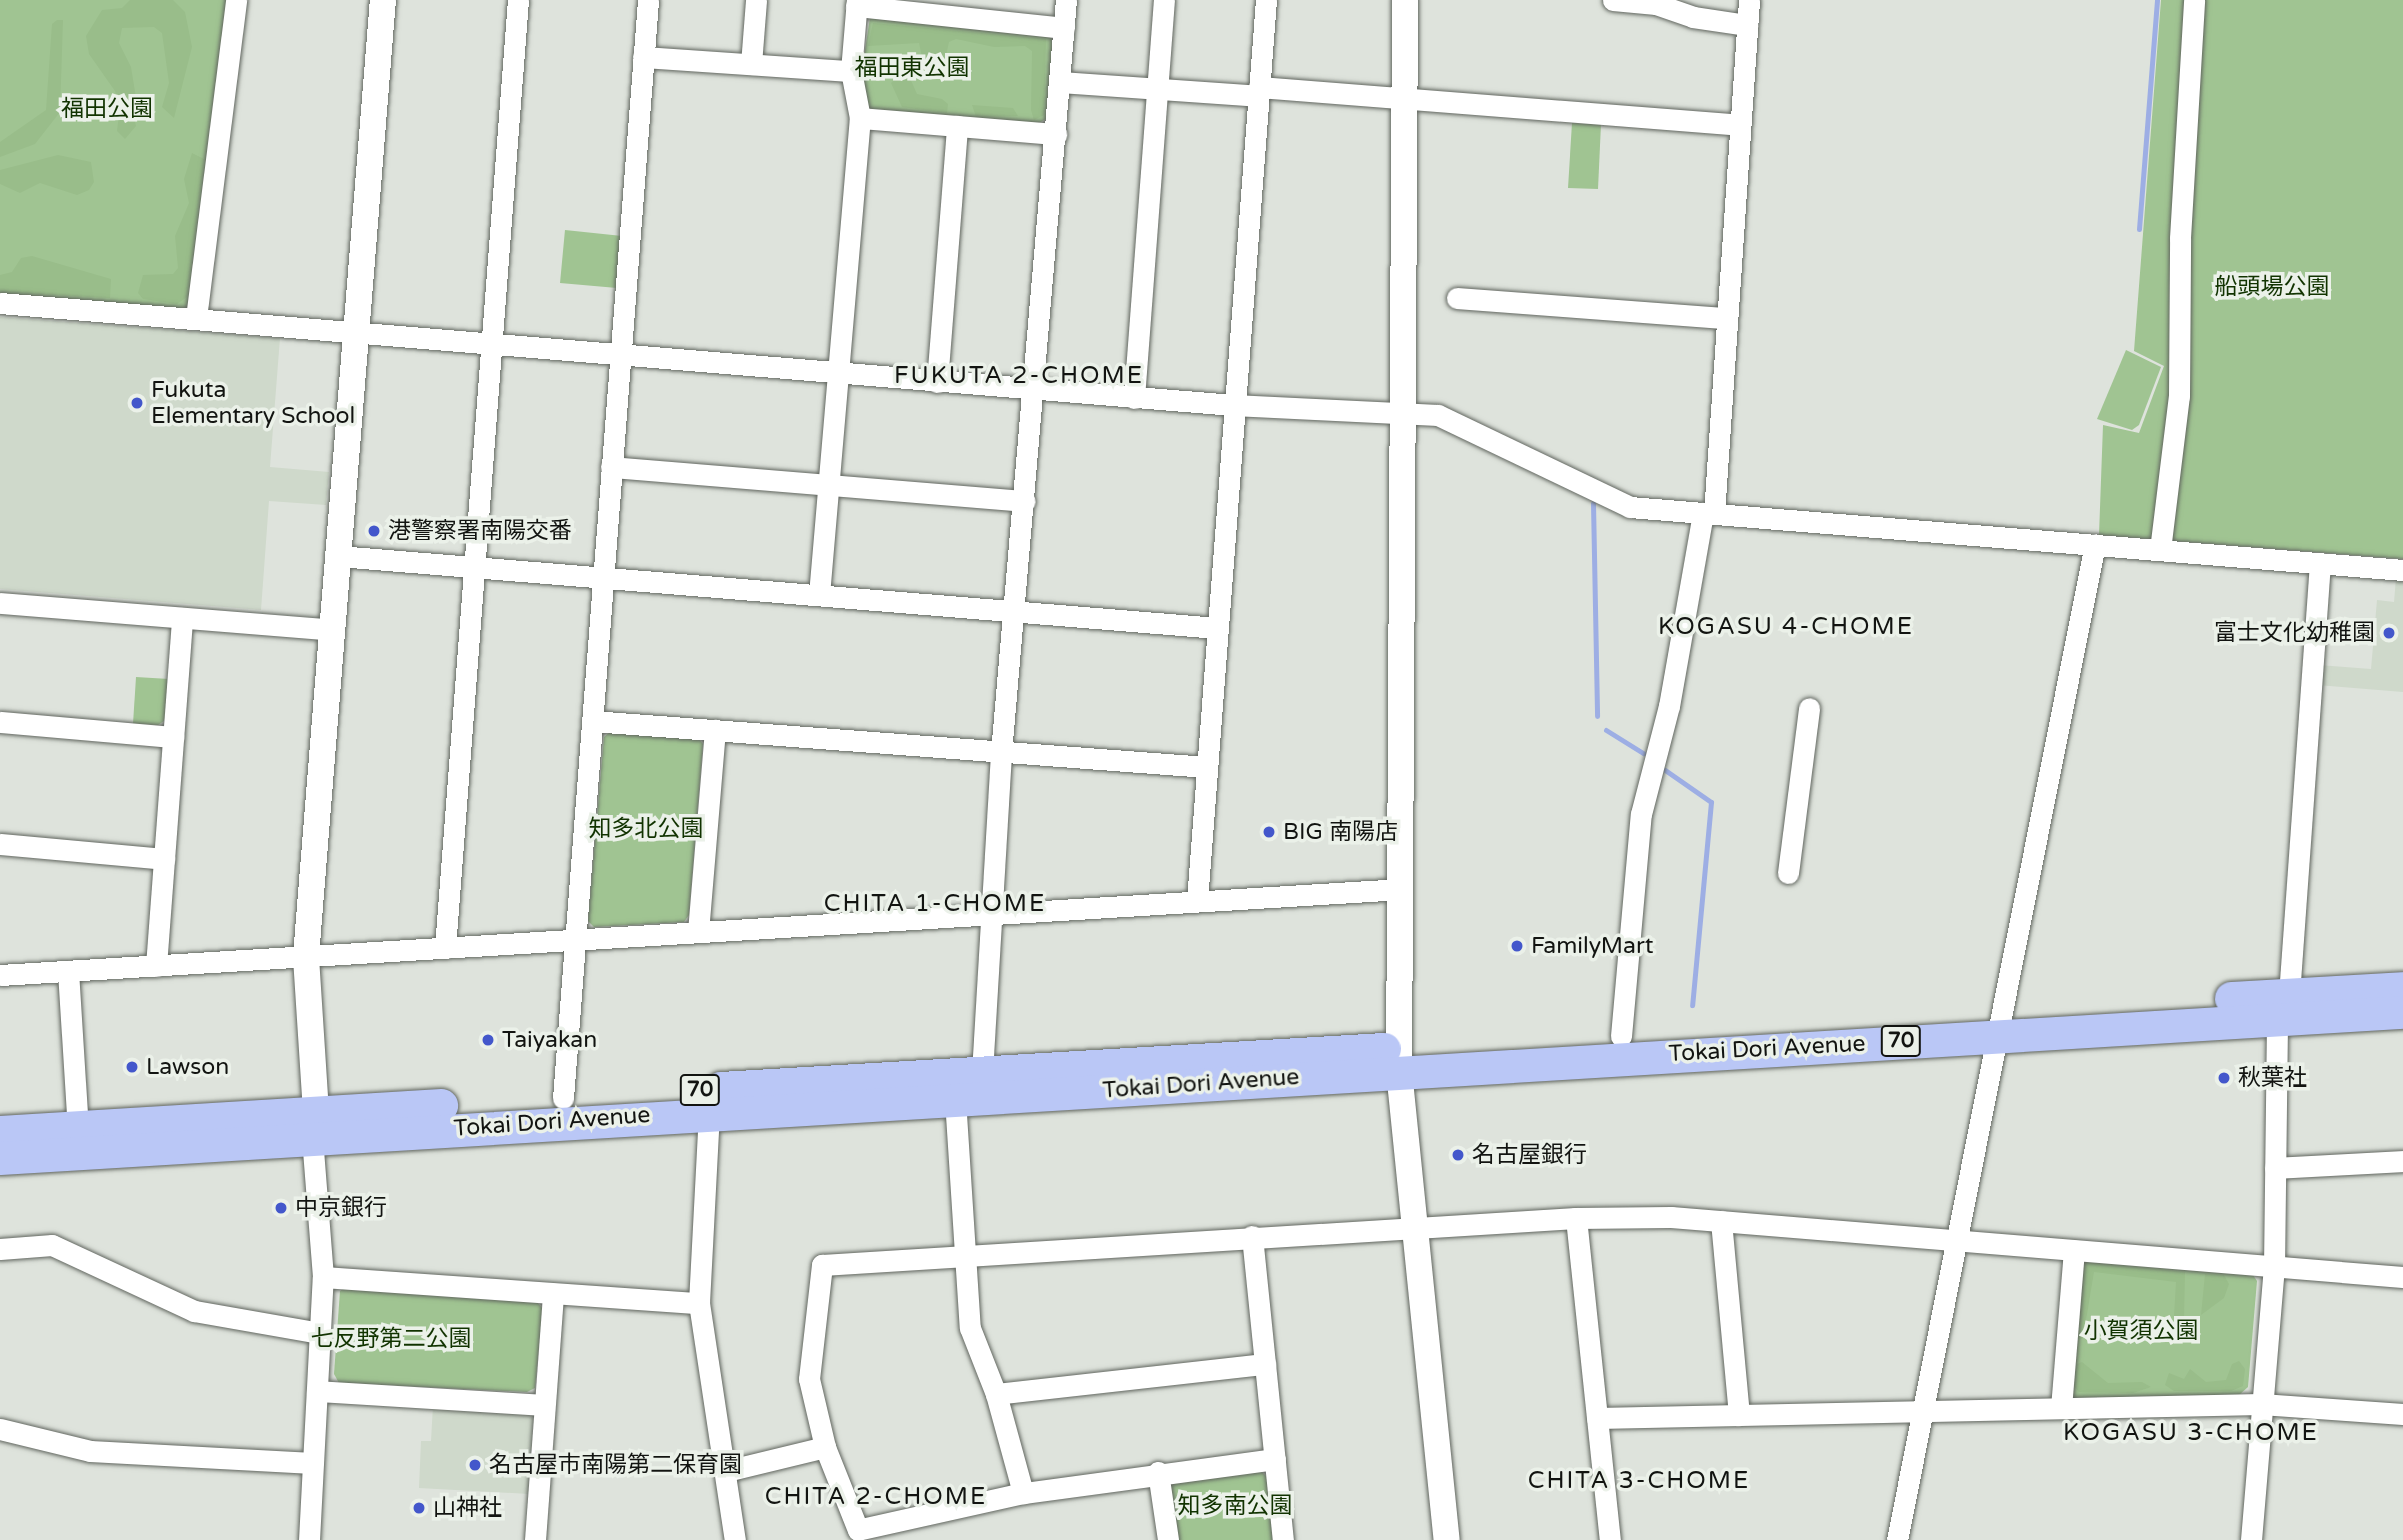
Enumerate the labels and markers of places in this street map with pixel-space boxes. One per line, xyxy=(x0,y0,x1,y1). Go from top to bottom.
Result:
place label: Fukuta Elementary School xyxy=(151,376,355,430)
marker: Fukuta Elementary School xyxy=(129,395,145,411)
place label: 港警察署南陽交番 xyxy=(388,517,572,545)
marker: 港警察署南陽交番 xyxy=(366,523,382,539)
place label: 富士文化幼稚園 xyxy=(2214,619,2375,647)
marker: 富士文化幼稚園 xyxy=(2381,625,2397,641)
place label: BIG 南陽店 xyxy=(1283,818,1398,846)
marker: BIG 南陽店 xyxy=(1261,824,1277,840)
place label: FamilyMart xyxy=(1531,932,1654,960)
marker: FamilyMart xyxy=(1509,938,1525,954)
place label: Taiyakan xyxy=(502,1026,597,1054)
marker: Taiyakan xyxy=(480,1032,496,1048)
place label: Lawson xyxy=(146,1053,229,1081)
marker: Lawson xyxy=(124,1059,140,1075)
place label: 秋葉社 xyxy=(2238,1064,2307,1092)
marker: 秋葉社 xyxy=(2216,1070,2232,1086)
place label: 名古屋銀行 xyxy=(1472,1141,1587,1169)
marker: 名古屋銀行 xyxy=(1450,1147,1466,1163)
place label: 中京銀行 xyxy=(295,1194,387,1222)
marker: 中京銀行 xyxy=(273,1200,289,1216)
place label: 名古屋市南陽第二保育園 xyxy=(489,1451,742,1479)
marker: 名古屋市南陽第二保育園 xyxy=(467,1457,483,1473)
place label: 山神社 xyxy=(433,1494,502,1522)
marker: 山神社 xyxy=(411,1500,427,1516)

